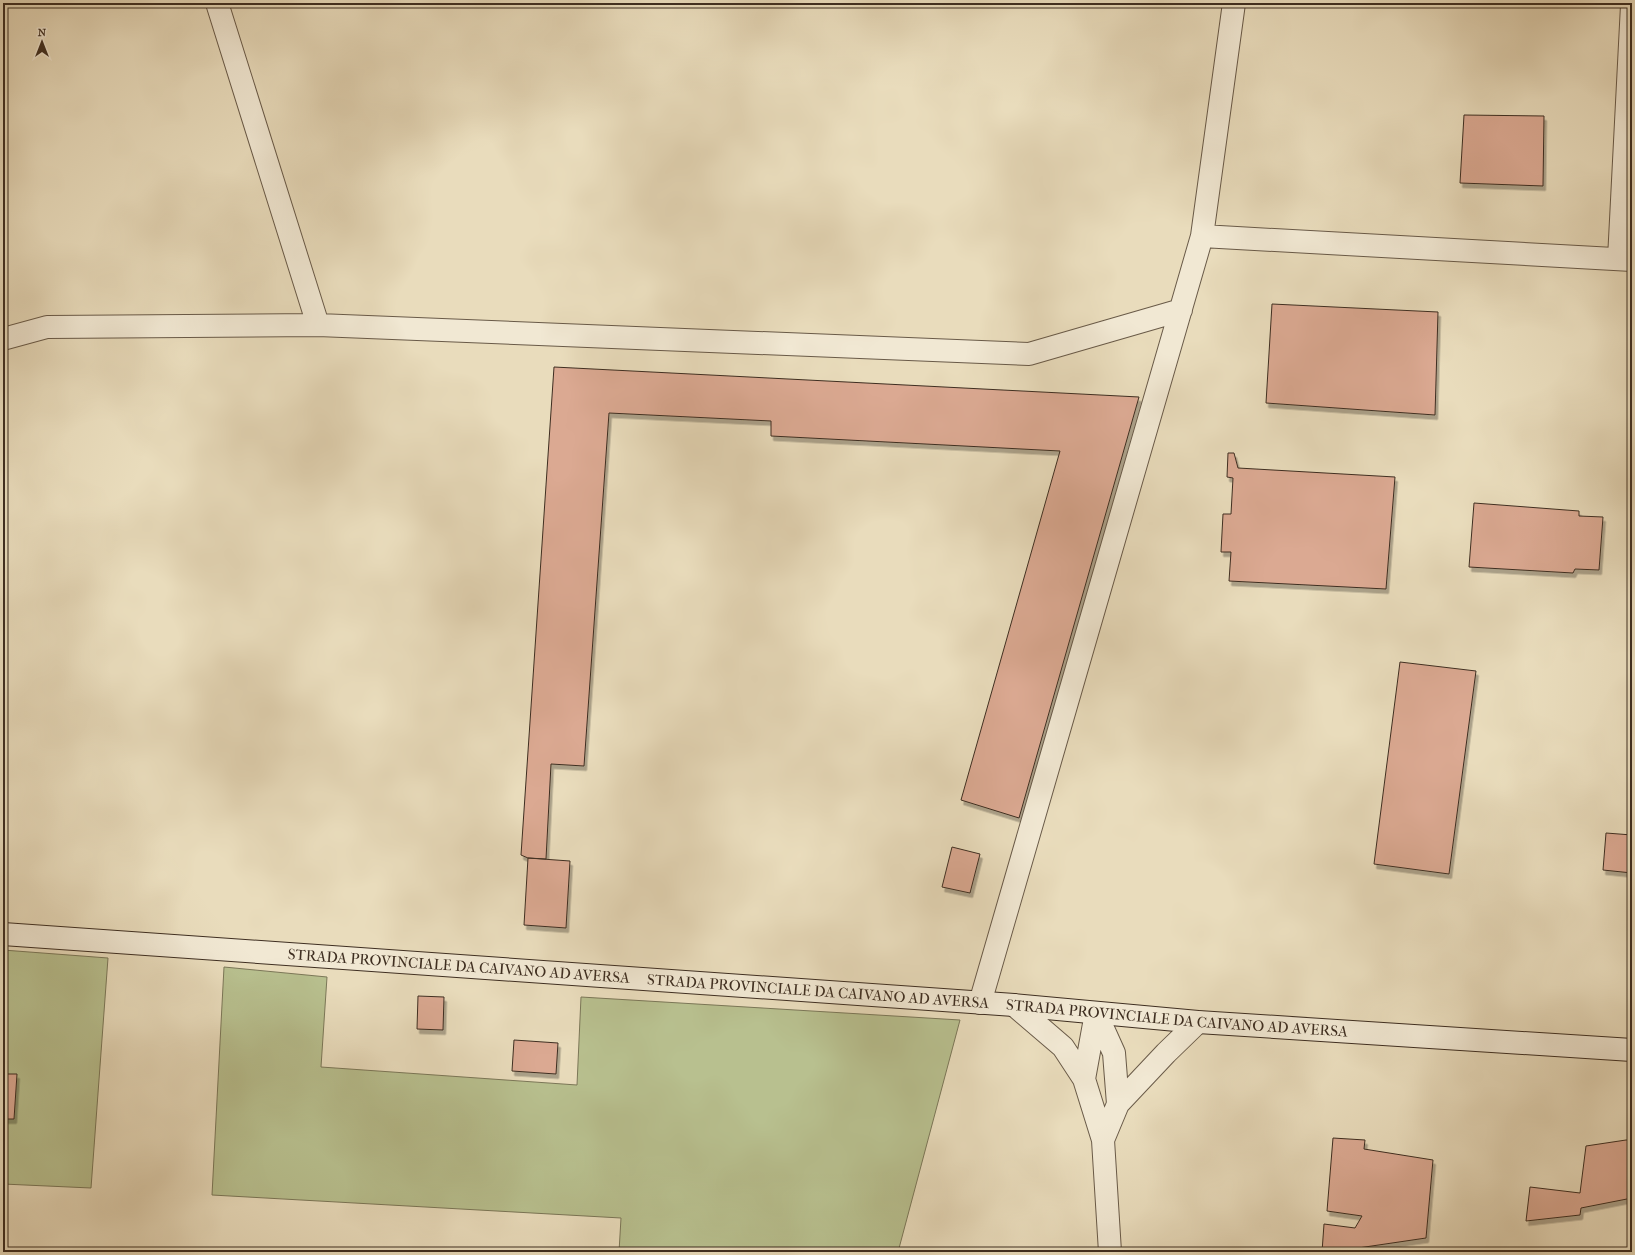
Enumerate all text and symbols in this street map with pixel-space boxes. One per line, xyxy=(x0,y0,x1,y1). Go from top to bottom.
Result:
north arrow xyxy=(22,22,62,62)
text: N xyxy=(38,26,47,39)
street label: STRADA PROVINCIALE DA CAIVANO AD AVERSA xyxy=(287,945,631,987)
street label: STRADA PROVINCIALE DA CAIVANO AD AVERSA xyxy=(646,970,990,1012)
street label: STRADA PROVINCIALE DA CAIVANO AD AVERSA xyxy=(1006,995,1349,1041)

